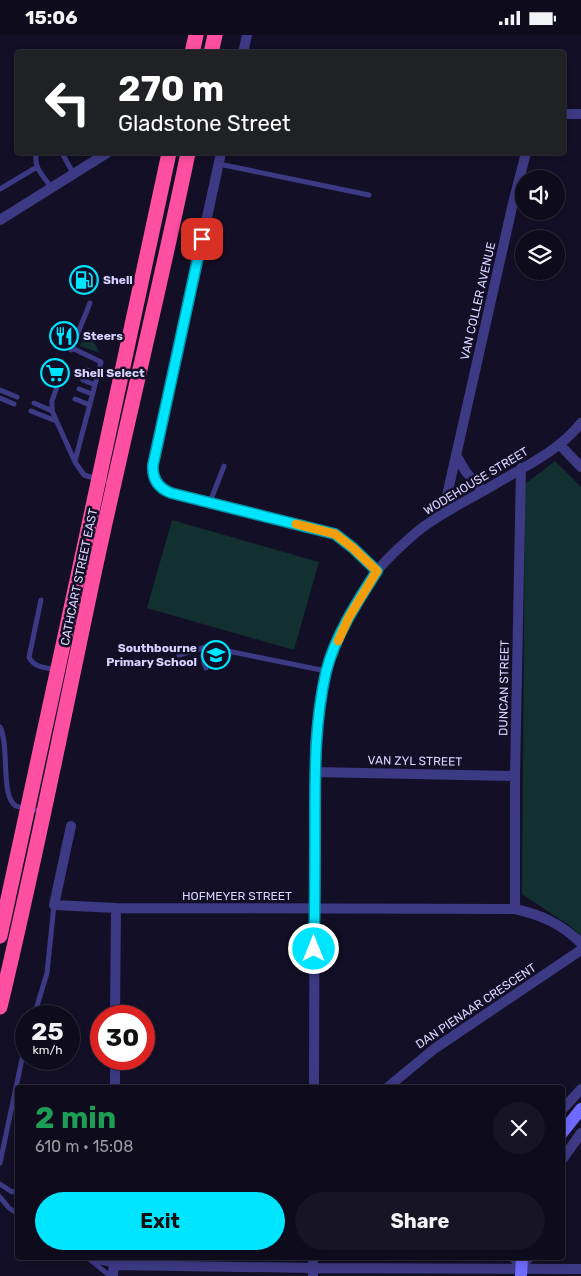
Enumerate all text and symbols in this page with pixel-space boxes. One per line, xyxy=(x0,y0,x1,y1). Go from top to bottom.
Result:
text: 15:06 xyxy=(25,6,78,29)
text: 270 m xyxy=(118,68,224,110)
icon: left xyxy=(35,70,100,135)
text: Gladstone Street xyxy=(118,110,291,137)
map controls xyxy=(515,170,565,280)
button: sound xyxy=(515,170,565,220)
pin xyxy=(181,218,223,260)
icon: arrive xyxy=(188,225,216,253)
button: layers xyxy=(515,230,565,280)
street label: VAN COLLER AVENUE xyxy=(458,241,498,361)
fuel station icon: Shell xyxy=(69,265,99,295)
place label: Shell xyxy=(103,273,133,287)
restaurant icon: Steers xyxy=(49,321,79,351)
place label: Steers xyxy=(83,329,123,343)
supermarket icon: Shell Select xyxy=(40,358,70,388)
place label: Shell Select xyxy=(74,366,145,380)
street label: WODEHOUSE STREET xyxy=(421,444,531,518)
street label: CATHCART STREET EAST xyxy=(58,507,100,647)
school or university icon: Southbourne Primary School xyxy=(201,640,231,670)
street label: DUNCAN STREET xyxy=(496,640,512,736)
place label: Southbourne Primary School xyxy=(106,641,197,669)
street label: VAN ZYL STREET xyxy=(368,753,462,769)
street label: HOFMEYER STREET xyxy=(182,889,292,903)
position arrow xyxy=(287,922,339,974)
street label: DAN PIENAAR CRESCENT xyxy=(413,960,539,1052)
speed limit sign: 30 xyxy=(90,1005,155,1070)
text: 25 xyxy=(31,1017,64,1046)
text: km/h xyxy=(33,1043,62,1057)
text: 2 min xyxy=(35,1100,116,1136)
button: close xyxy=(493,1102,545,1154)
text: 610 m · 15:08 xyxy=(35,1137,133,1156)
button: Exit xyxy=(35,1192,285,1250)
button: Share xyxy=(295,1192,545,1250)

